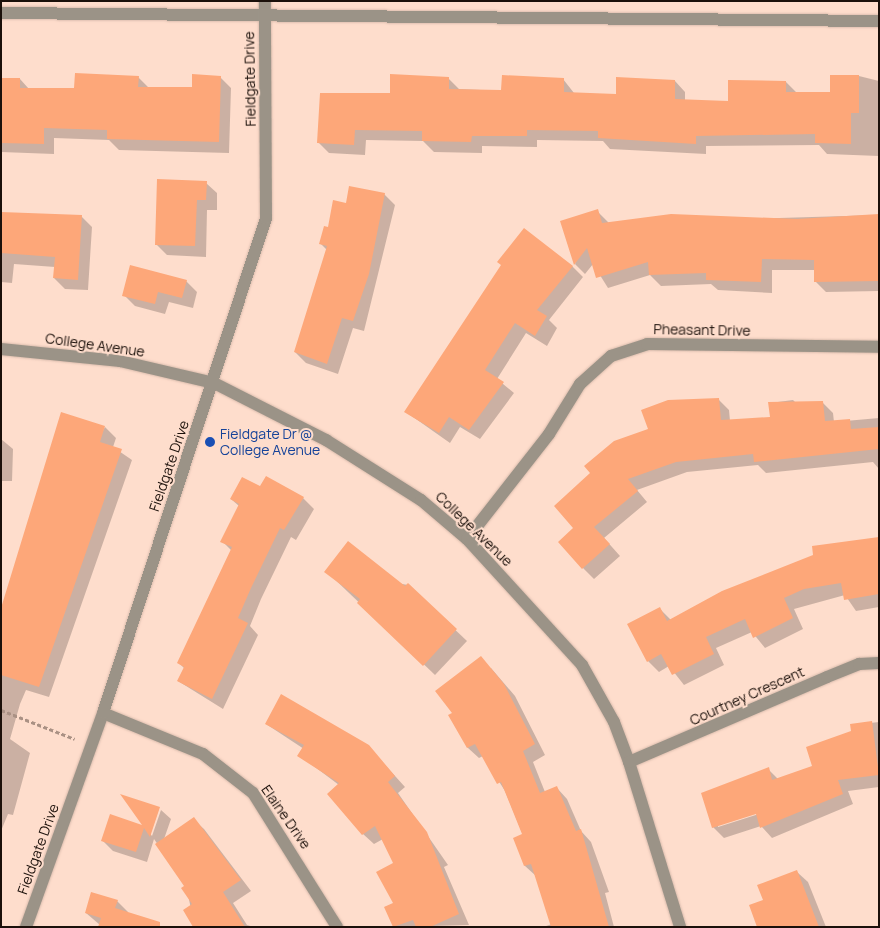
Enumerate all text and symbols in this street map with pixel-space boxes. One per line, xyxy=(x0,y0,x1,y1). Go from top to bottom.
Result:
street label: Fieldgate Drive xyxy=(241,31,259,127)
street label: Pheasant Drive xyxy=(653,321,751,339)
street label: College Avenue xyxy=(44,330,146,360)
street label: Fieldgate Drive xyxy=(146,418,192,514)
place label: Fieldgate Dr @ College Avenue xyxy=(220,426,320,458)
marker: Fieldgate Dr @ College Avenue xyxy=(204,436,216,448)
street label: College Avenue xyxy=(432,488,516,570)
street label: Courtney Crescent xyxy=(687,663,807,729)
street label: Elaine Drive xyxy=(258,782,314,852)
street label: Fieldgate Drive xyxy=(14,801,62,897)

